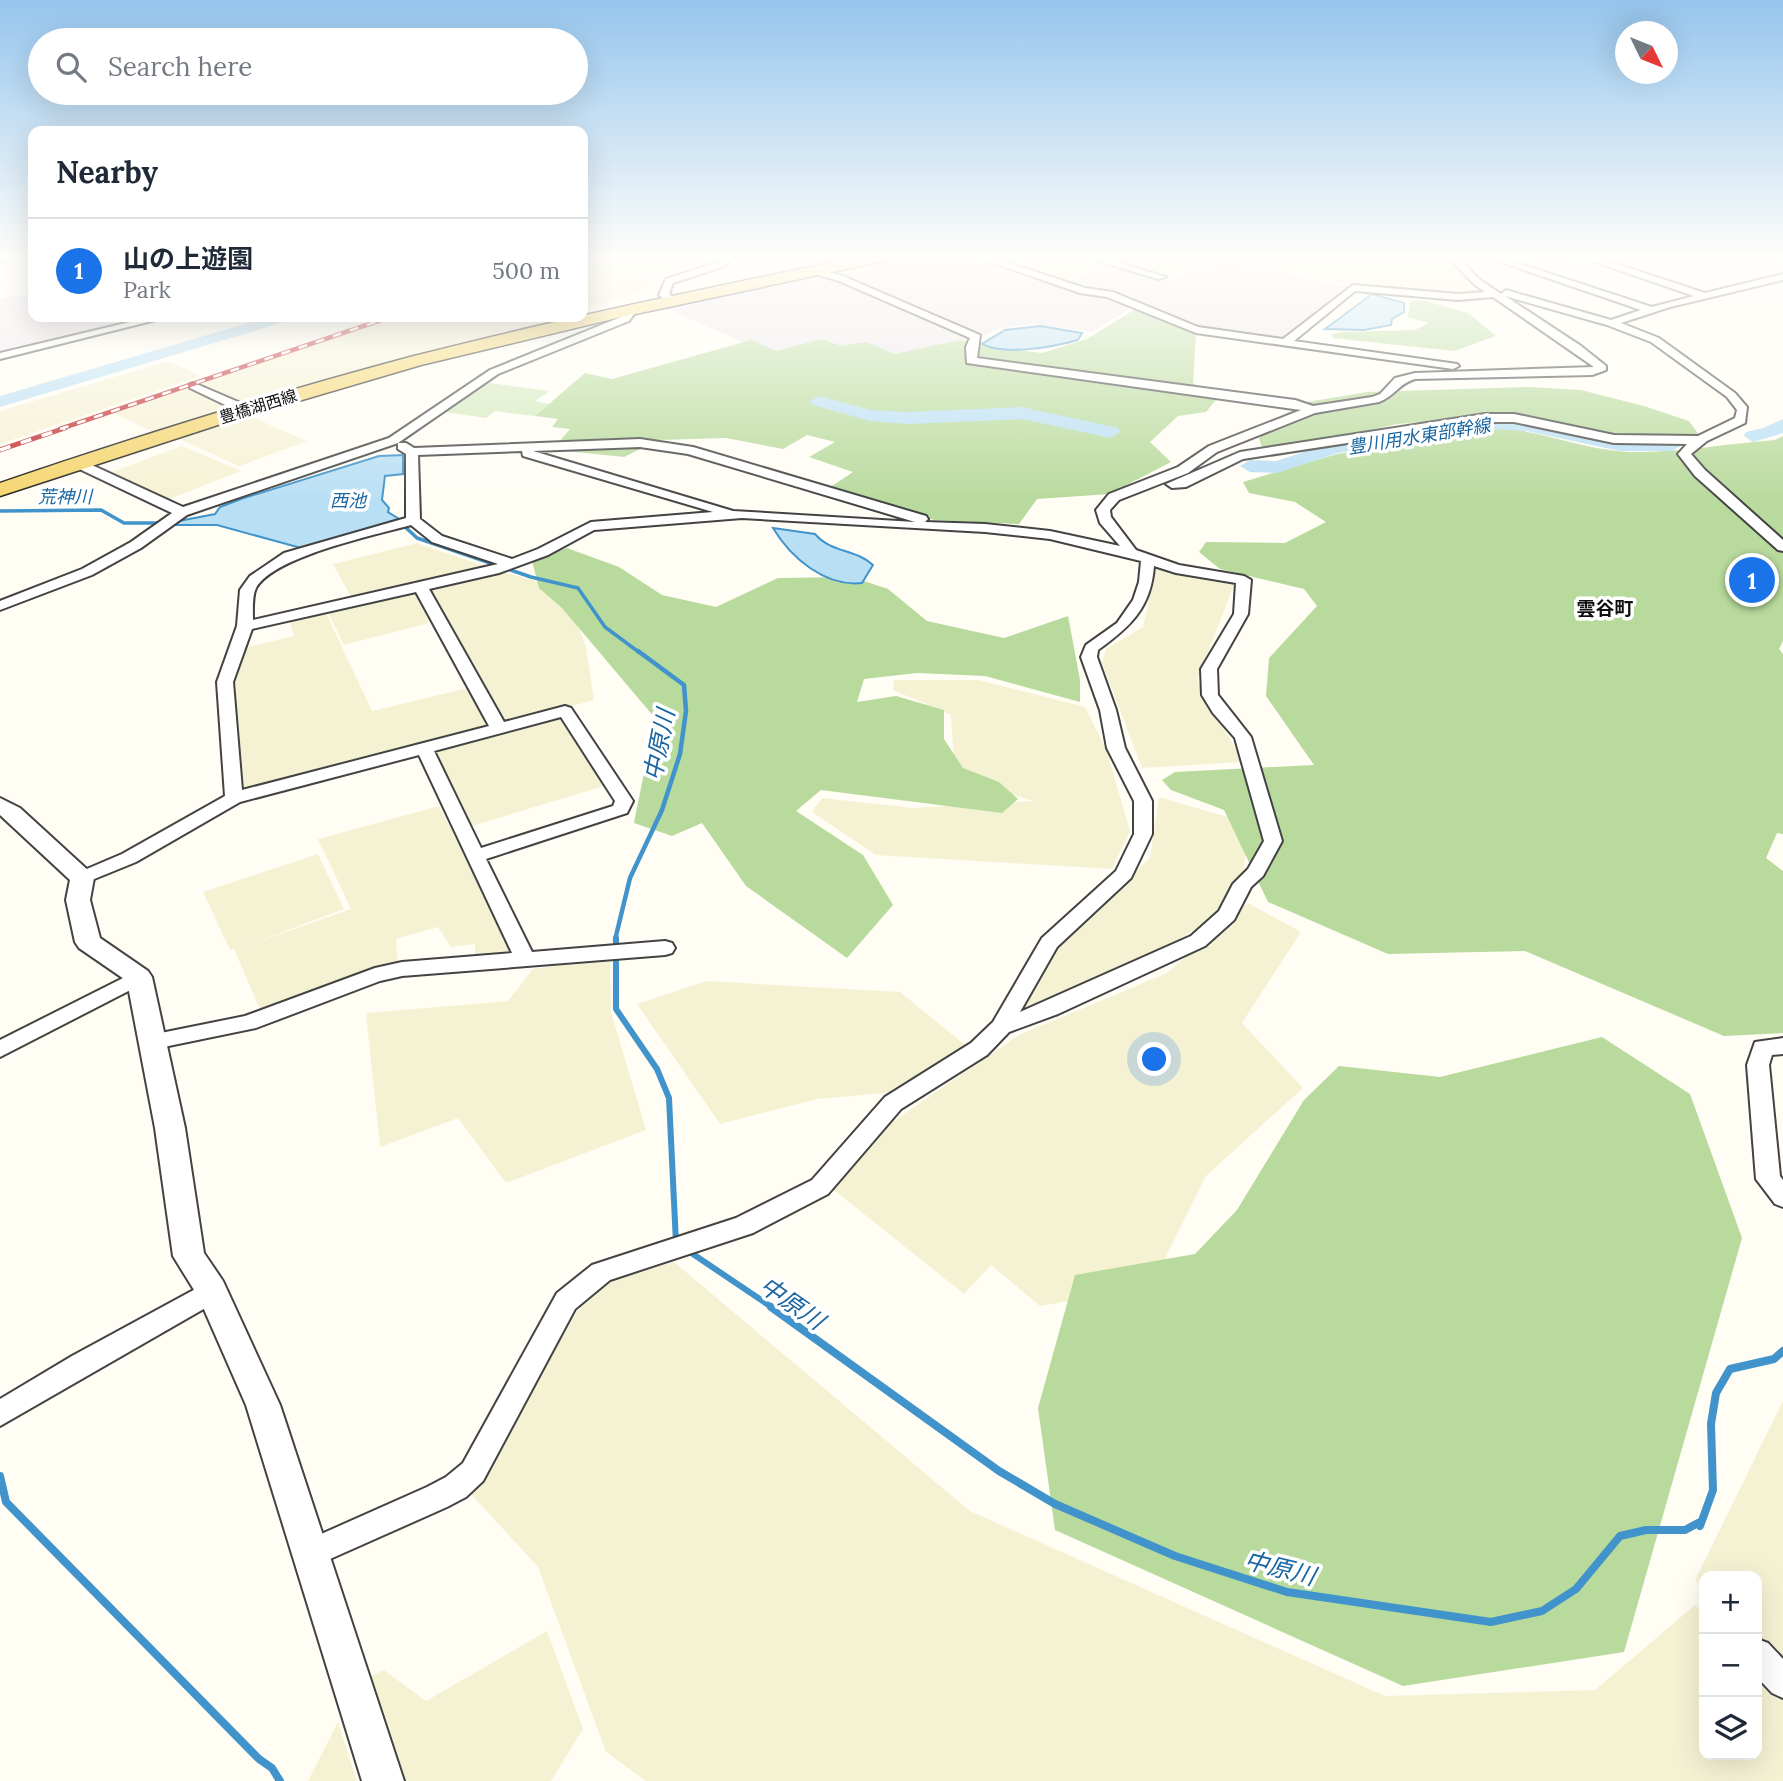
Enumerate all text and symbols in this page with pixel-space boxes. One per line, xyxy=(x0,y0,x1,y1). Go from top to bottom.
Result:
north arrow xyxy=(1615,21,1678,84)
search box xyxy=(28,28,588,105)
icon: search xyxy=(52,48,90,86)
text: Search here xyxy=(108,50,252,83)
text: Nearby xyxy=(56,153,158,191)
text: 山の上遊園 xyxy=(123,242,253,275)
text: 1 xyxy=(74,256,84,285)
text: 500 m xyxy=(492,256,560,285)
text: Park xyxy=(123,275,171,304)
street label: 豊橋湖西線 xyxy=(217,385,299,427)
water label: 豊川用水東部幹線 xyxy=(1346,413,1494,459)
water label: 荒神川 xyxy=(38,485,94,508)
water label: 西池 xyxy=(330,489,368,512)
pin: 1 xyxy=(1729,554,1775,606)
district label: 雲谷町 xyxy=(1576,596,1634,620)
water label: 中原川 xyxy=(637,704,682,783)
your location xyxy=(1137,1042,1171,1076)
water label: 中原川 xyxy=(754,1270,833,1338)
water label: 中原川 xyxy=(1241,1544,1322,1592)
map controls xyxy=(1699,1571,1762,1760)
button: + xyxy=(1699,1571,1762,1634)
button: − xyxy=(1699,1634,1762,1697)
button: layers xyxy=(1699,1697,1762,1760)

